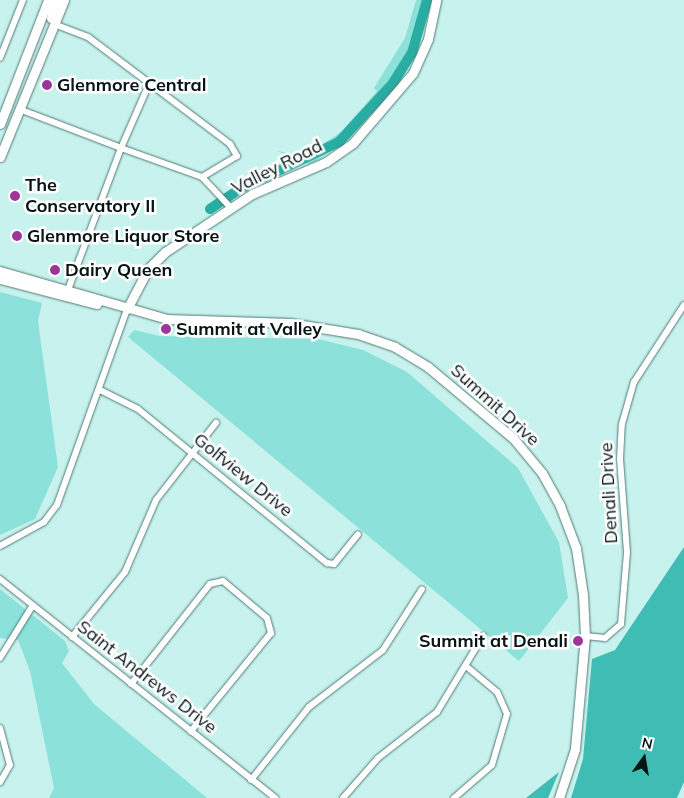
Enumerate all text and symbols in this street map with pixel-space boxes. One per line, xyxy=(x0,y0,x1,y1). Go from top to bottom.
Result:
place label: Glenmore Central xyxy=(57,74,206,96)
marker: Glenmore Central xyxy=(41,79,53,91)
street label: Valley Road xyxy=(228,135,326,199)
place label: The Conservatory II xyxy=(25,175,155,218)
marker: The Conservatory II xyxy=(9,190,21,202)
place label: Glenmore Liquor Store xyxy=(27,225,219,247)
marker: Glenmore Liquor Store xyxy=(11,230,23,242)
place label: Dairy Queen xyxy=(65,259,172,281)
marker: Dairy Queen xyxy=(49,264,61,276)
place label: Summit at Valley xyxy=(176,318,322,340)
marker: Summit at Valley xyxy=(160,323,172,335)
street label: Summit Drive xyxy=(446,360,544,450)
street label: Golfview Drive xyxy=(189,429,297,521)
street label: Denali Drive xyxy=(596,442,622,544)
street label: Saint Andrews Drive xyxy=(73,616,221,738)
place label: Summit at Denali xyxy=(419,630,568,652)
marker: Summit at Denali xyxy=(572,635,584,647)
north arrow xyxy=(619,733,669,783)
text: N xyxy=(640,733,655,753)

